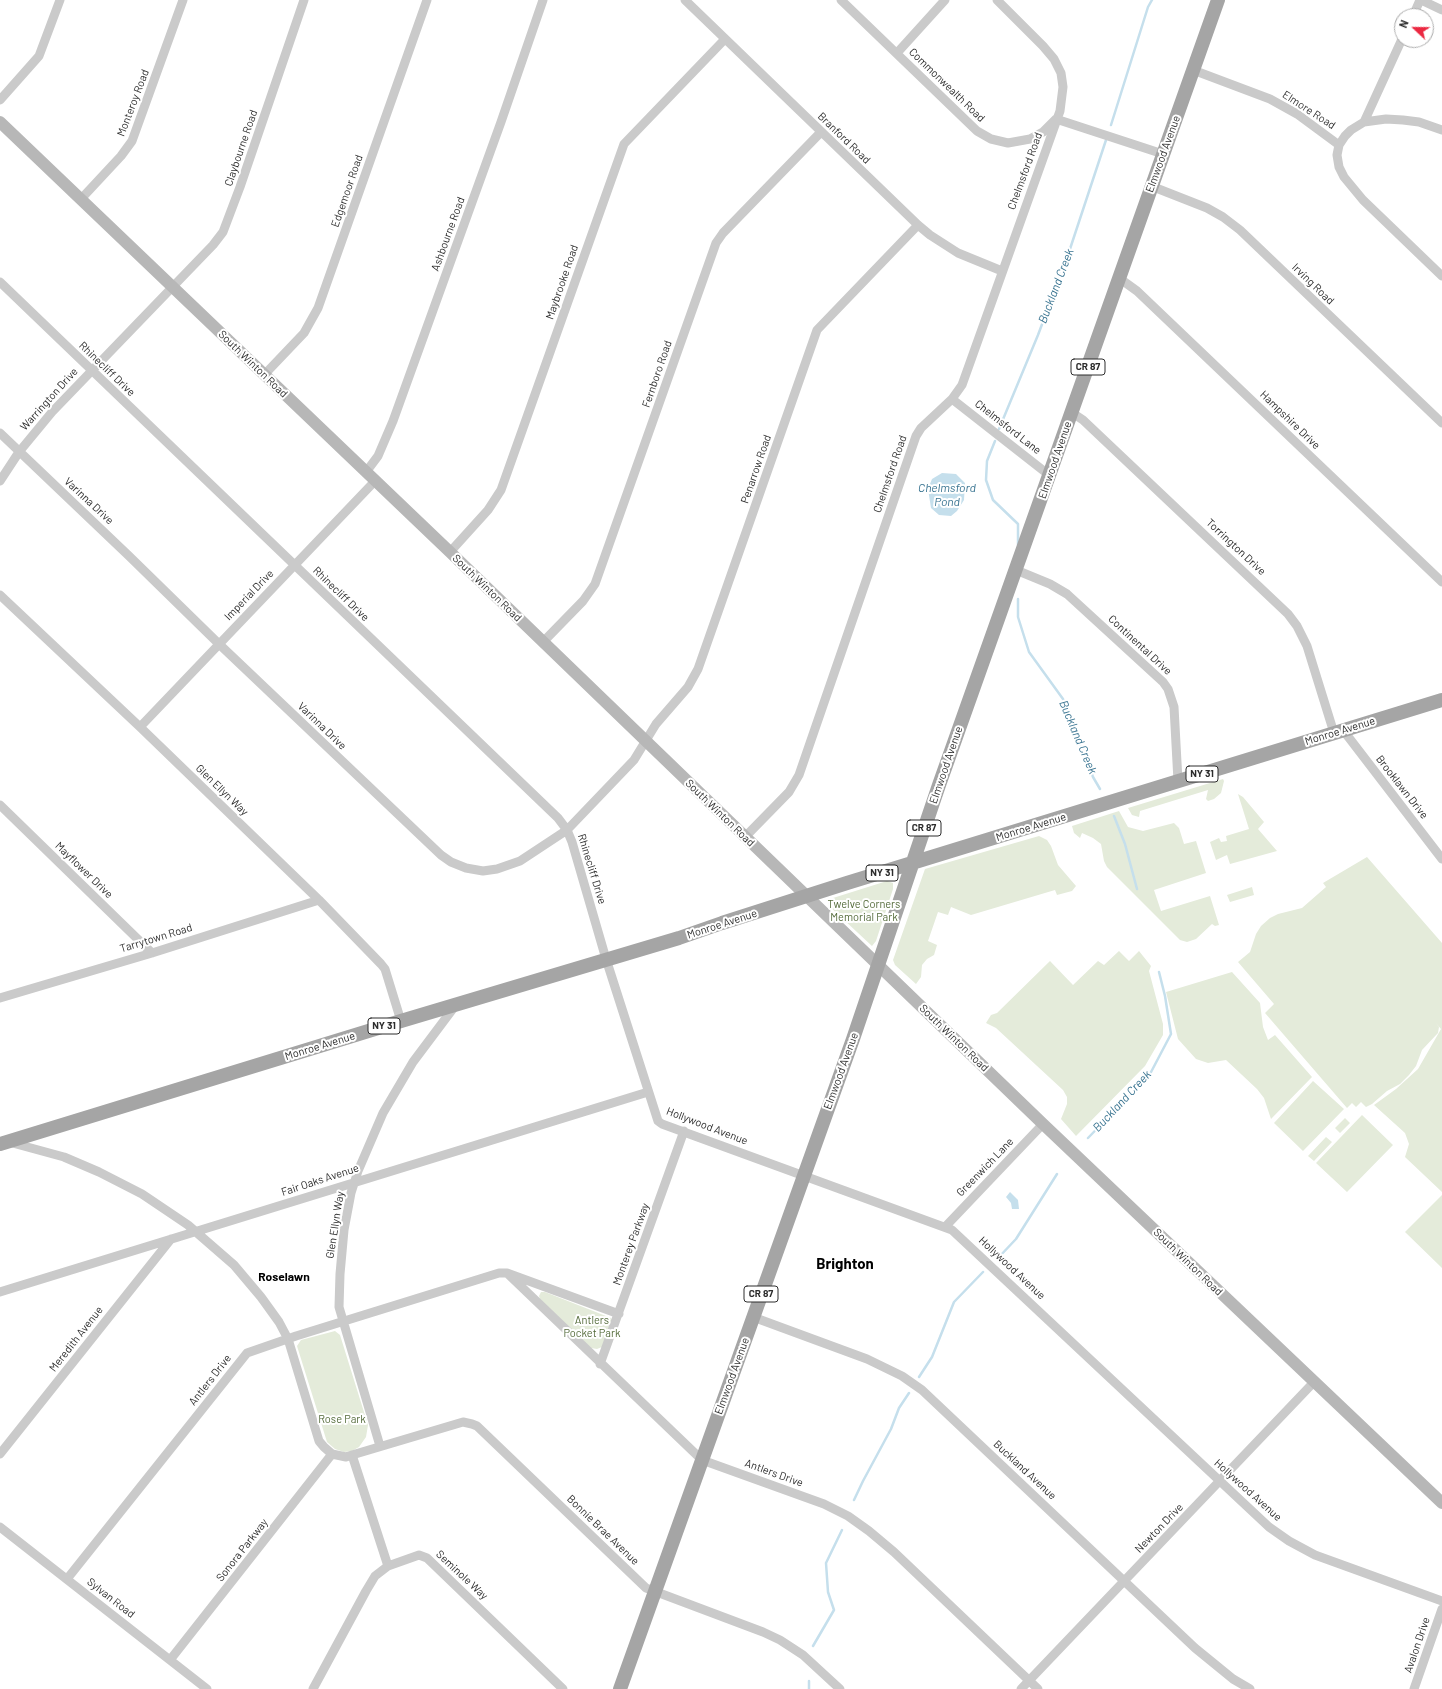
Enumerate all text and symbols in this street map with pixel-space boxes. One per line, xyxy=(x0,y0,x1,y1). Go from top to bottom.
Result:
north arrow xyxy=(1394,8,1434,48)
text: N xyxy=(1396,18,1411,30)
street label: Commonwealth Road xyxy=(906,45,988,125)
street label: Monteroy Road xyxy=(114,68,152,138)
street label: Elmore Road xyxy=(1280,88,1338,132)
street label: Claybourne Road xyxy=(222,108,260,188)
street label: Branford Road xyxy=(815,110,873,166)
street label: Elmwood Avenue xyxy=(1143,114,1183,194)
street label: Chelmsford Road xyxy=(1005,131,1045,211)
street label: Edgemoor Road xyxy=(328,153,366,229)
street label: Ashbourne Road xyxy=(428,195,468,273)
street label: Maybrooke Road xyxy=(543,243,581,321)
water label: Buckland Creek xyxy=(1035,247,1077,325)
street label: Irving Road xyxy=(1289,261,1337,307)
street label: South Winton Road xyxy=(216,328,290,400)
street label: Rhinecliff Drive xyxy=(76,339,138,399)
street label: Fernboro Road xyxy=(639,339,675,409)
road number: CR 87 xyxy=(1071,359,1105,375)
street label: Warrington Drive xyxy=(17,365,81,433)
street label: Hampshire Drive xyxy=(1257,388,1323,452)
street label: Chelmsford Lane xyxy=(972,397,1044,457)
street label: Elmwood Avenue xyxy=(1036,420,1074,500)
street label: Penarrow Road xyxy=(738,433,774,505)
street label: Chelmsford Road xyxy=(871,433,909,515)
street label: Varinna Drive xyxy=(62,475,116,527)
water label: Chelmsford Pond xyxy=(918,481,976,509)
street label: Torrington Drive xyxy=(1203,516,1269,578)
street label: South Winton Road xyxy=(450,552,524,624)
street label: Rhinecliff Drive xyxy=(310,564,372,624)
street label: Imperial Drive xyxy=(222,567,276,623)
street label: Continental Drive xyxy=(1106,612,1174,678)
water label: Buckland Creek xyxy=(1056,698,1100,776)
street label: Varinna Drive xyxy=(295,700,349,752)
street label: Monroe Avenue xyxy=(1303,714,1377,748)
street label: Elmwood Avenue xyxy=(927,725,965,805)
street label: Brooklawn Drive xyxy=(1373,753,1431,821)
street label: Glen Ellyn Way xyxy=(193,762,251,818)
road number: NY 31 xyxy=(1186,766,1218,782)
street label: South Winton Road xyxy=(683,777,757,849)
street label: Monroe Avenue xyxy=(994,810,1068,844)
road number: CR 87 xyxy=(907,820,941,836)
street label: Rhinecliff Drive xyxy=(575,832,609,906)
street label: Mayflower Drive xyxy=(52,839,116,901)
road number: NY 31 xyxy=(866,865,898,881)
park label: Twelve Corners Memorial Park xyxy=(828,897,900,923)
street label: Monroe Avenue xyxy=(685,906,759,942)
street label: Tarrytown Road xyxy=(118,921,194,955)
street label: South Winton Road xyxy=(917,1002,991,1074)
road number: NY 31 xyxy=(368,1018,400,1034)
street label: Monroe Avenue xyxy=(283,1029,357,1063)
street label: Elmwood Avenue xyxy=(821,1031,861,1111)
water label: Buckland Creek xyxy=(1090,1067,1154,1135)
street label: Hollywood Avenue xyxy=(664,1104,750,1148)
street label: Greenwich Lane xyxy=(954,1135,1016,1199)
street label: Fair Oaks Avenue xyxy=(280,1161,360,1199)
street label: Glen Ellyn Way xyxy=(323,1190,347,1260)
street label: Monterey Parkway xyxy=(610,1201,652,1287)
street label: South Winton Road xyxy=(1151,1226,1225,1298)
street label: Hollywood Avenue xyxy=(976,1234,1048,1302)
district label: Brighton xyxy=(816,1255,874,1273)
district label: Roselawn xyxy=(258,1270,310,1284)
road number: CR 87 xyxy=(744,1286,778,1302)
street label: Meredith Avenue xyxy=(46,1304,106,1374)
park label: Antlers Pocket Park xyxy=(564,1313,620,1339)
street label: Elmwood Avenue xyxy=(712,1336,752,1416)
street label: Antlers Drive xyxy=(186,1352,234,1408)
park label: Rose Park xyxy=(318,1412,366,1426)
street label: Buckland Avenue xyxy=(991,1438,1059,1502)
street label: Antlers Drive xyxy=(743,1456,805,1490)
street label: Hollywood Avenue xyxy=(1212,1456,1284,1524)
street label: Bonnie Brae Avenue xyxy=(564,1492,642,1568)
street label: Newton Drive xyxy=(1132,1501,1186,1555)
street label: Sonora Parkway xyxy=(213,1516,271,1584)
street label: Seminole Way xyxy=(433,1548,491,1602)
street label: Sylvan Road xyxy=(84,1575,138,1621)
street label: Avalon Drive xyxy=(1401,1615,1433,1675)

